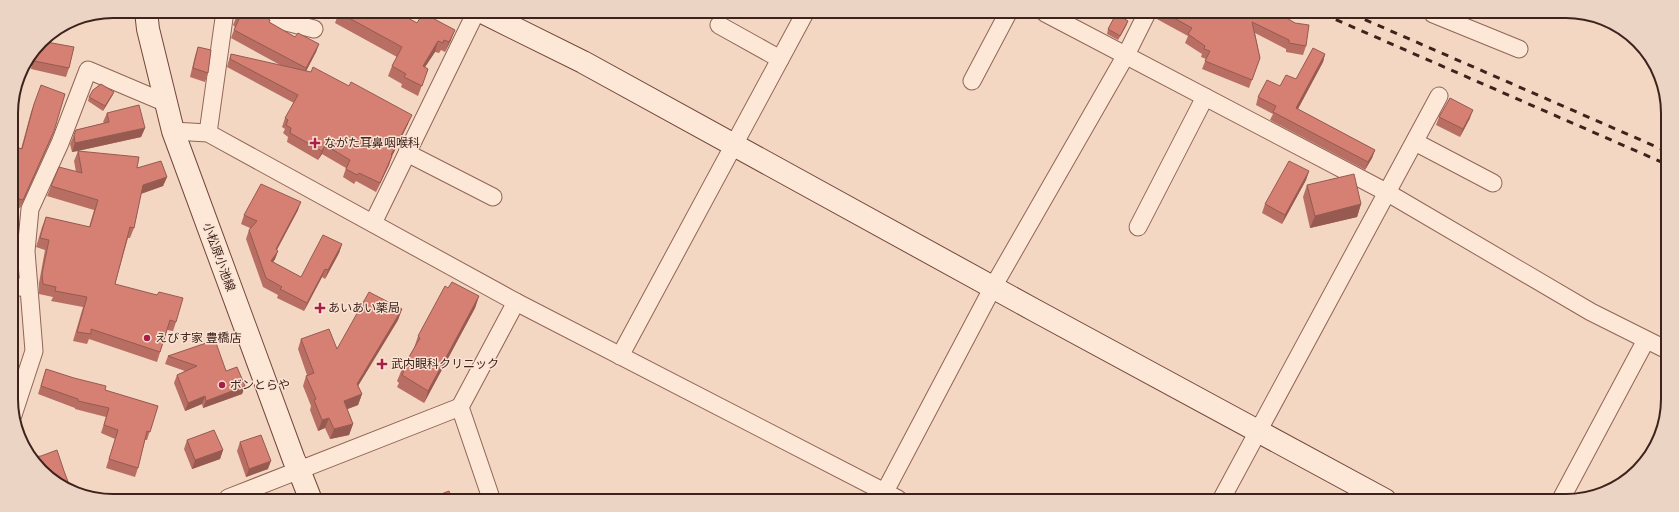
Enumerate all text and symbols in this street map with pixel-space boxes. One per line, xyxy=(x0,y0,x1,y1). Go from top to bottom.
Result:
place label: ながた耳鼻咽喉科 xyxy=(324,133,420,151)
marker: ながた耳鼻咽喉科 xyxy=(309,137,321,149)
street label: 小松原小池線 xyxy=(199,220,241,294)
place label: あいあい薬局 xyxy=(328,298,400,316)
marker: あいあい薬局 xyxy=(315,303,325,313)
place label: えびす家 豊橋店 xyxy=(155,328,241,346)
marker: えびす家 豊橋店 xyxy=(142,333,152,343)
place label: 武内眼科クリニック xyxy=(391,354,499,372)
marker: 武内眼科クリニック xyxy=(376,358,388,370)
place label: ボンとらや xyxy=(230,375,290,393)
marker: ボンとらや xyxy=(217,380,227,390)

